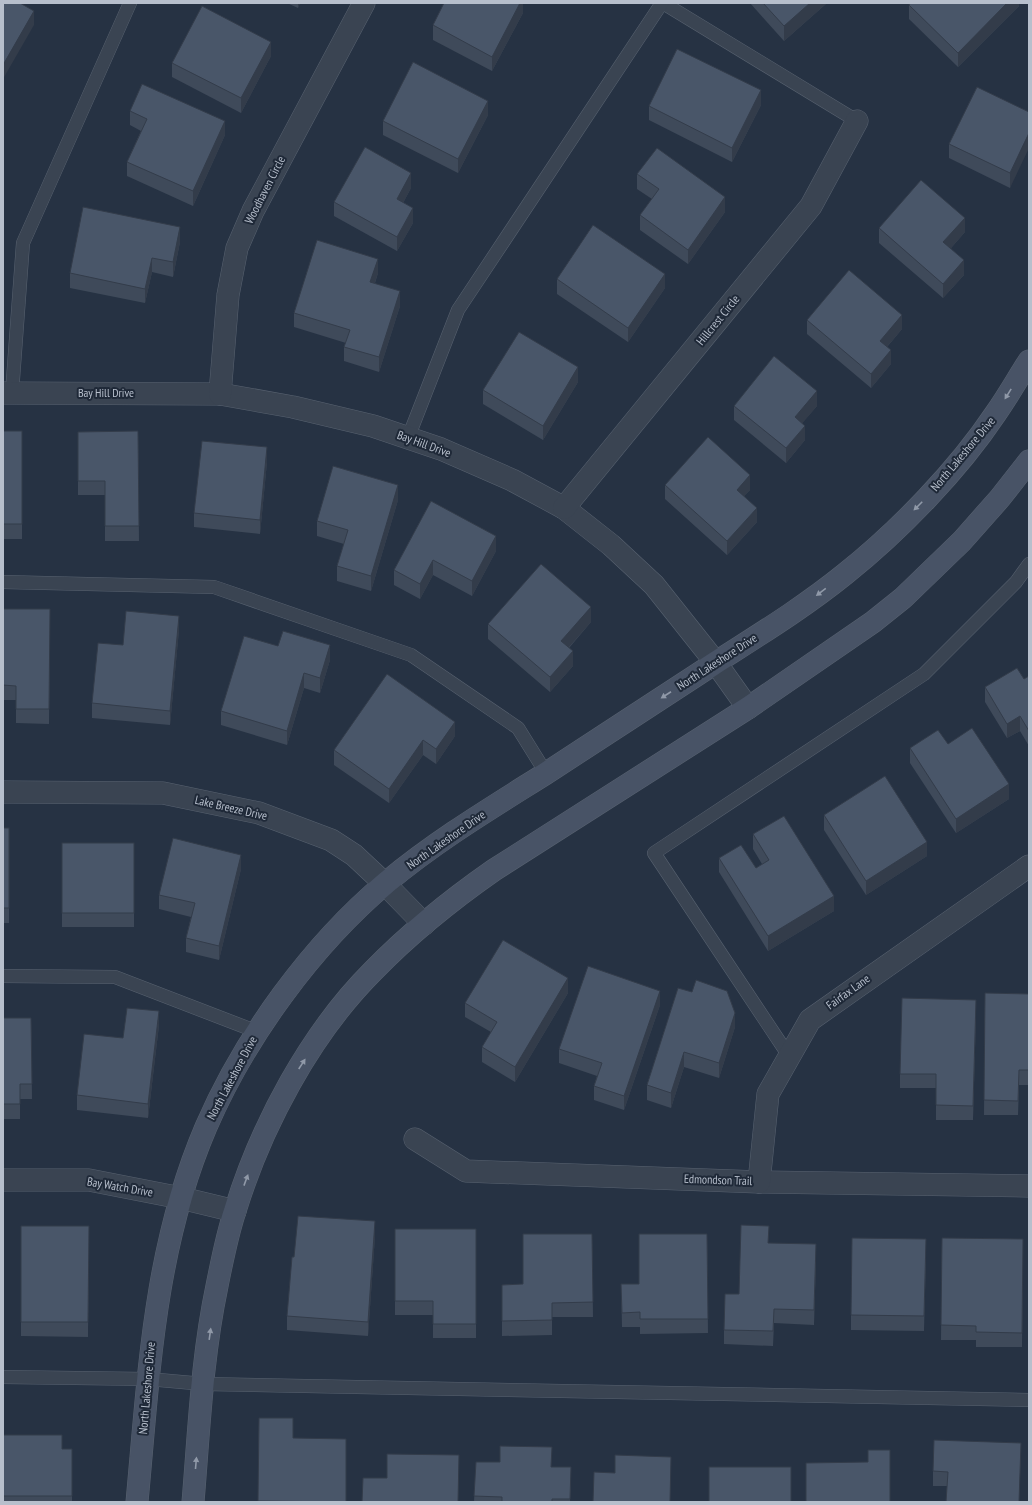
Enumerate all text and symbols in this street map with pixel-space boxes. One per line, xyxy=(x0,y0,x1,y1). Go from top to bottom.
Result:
street label: Woodhaven Circle xyxy=(241,153,288,226)
street label: Hillcrest Circle xyxy=(693,291,742,348)
street label: Bay Hill Drive xyxy=(78,385,134,400)
one-way arrow xyxy=(1005,388,1012,400)
street label: North Lakeshore Drive xyxy=(927,413,998,494)
street label: Bay Hill Drive xyxy=(395,427,453,460)
one-way arrow xyxy=(913,501,923,511)
one-way arrow xyxy=(816,588,826,596)
street label: North Lakeshore Drive xyxy=(674,630,760,693)
one-way arrow xyxy=(661,691,671,699)
street label: Lake Breeze Drive xyxy=(193,792,269,823)
street label: North Lakeshore Drive xyxy=(404,807,488,872)
street label: Fairfax Lane xyxy=(823,971,873,1013)
street label: North Lakeshore Drive xyxy=(203,1033,260,1122)
one-way arrow xyxy=(298,1058,306,1069)
street label: Edmondson Trail xyxy=(684,1171,753,1188)
street label: Bay Watch Drive xyxy=(86,1173,154,1200)
one-way arrow xyxy=(243,1174,249,1186)
one-way arrow xyxy=(207,1328,213,1340)
street label: North Lakeshore Drive xyxy=(135,1341,158,1435)
one-way arrow xyxy=(193,1457,200,1469)

